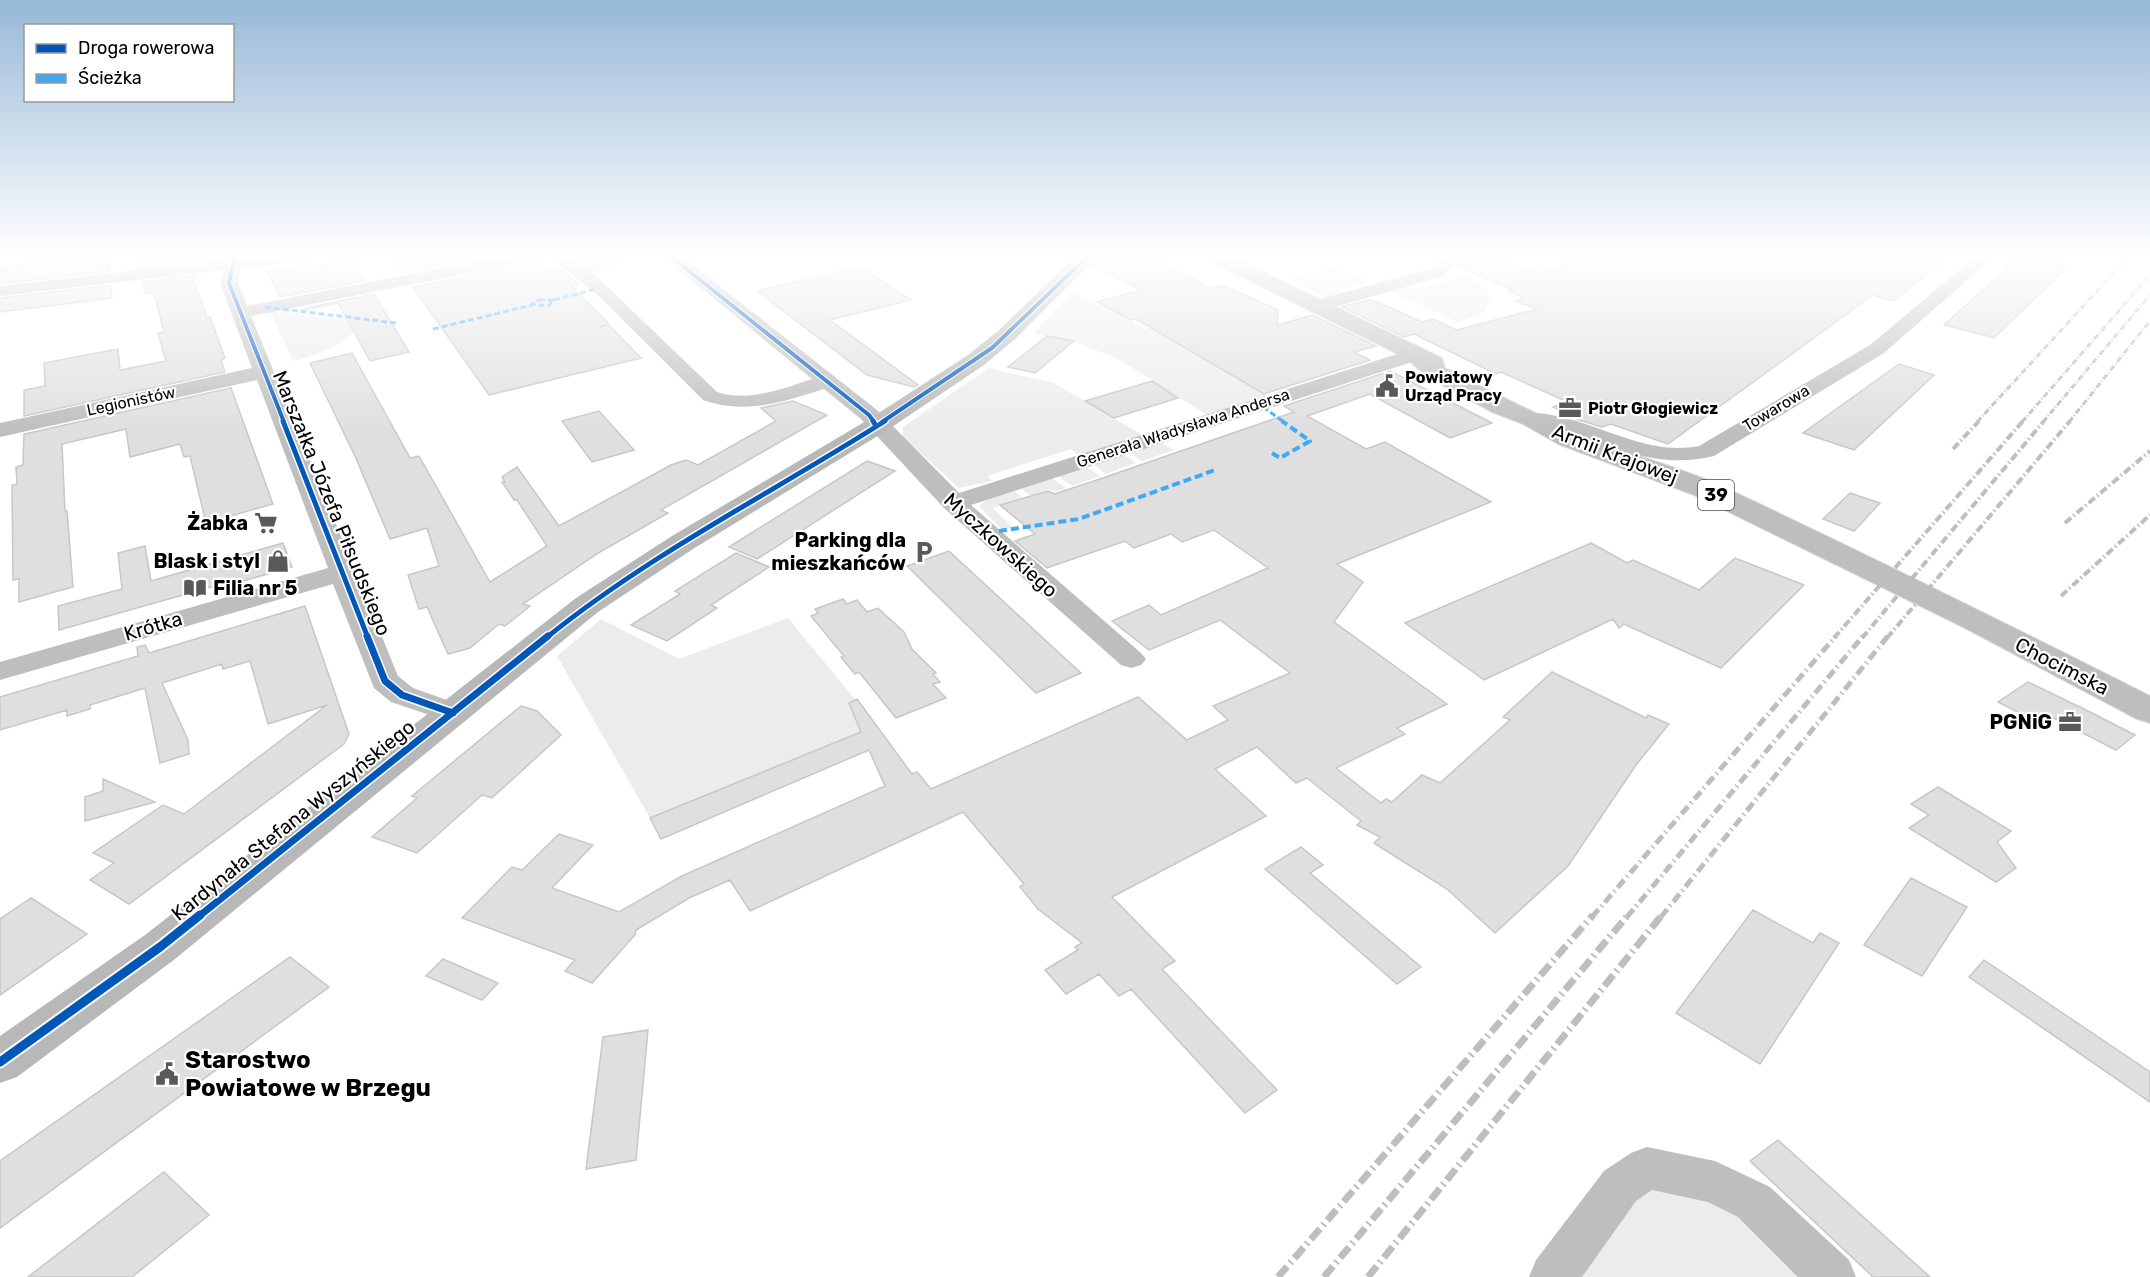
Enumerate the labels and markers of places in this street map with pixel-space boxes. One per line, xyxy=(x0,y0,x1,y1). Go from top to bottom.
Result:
place label: Powiatowy Urząd Pracy xyxy=(1405,368,1502,405)
public building icon: Powiatowy Urząd Pracy xyxy=(1374,373,1400,399)
office icon: Piotr Głogiewicz xyxy=(1557,395,1583,421)
place label: Piotr Głogiewicz xyxy=(1588,399,1718,418)
supermarket icon: Żabka xyxy=(253,510,279,536)
place label: Żabka xyxy=(187,511,248,535)
place label: Parking dla mieszkańców xyxy=(771,528,906,575)
parking icon: Parking dla mieszkańców xyxy=(911,539,937,565)
shop icon: Blask i styl xyxy=(265,548,291,574)
place label: Blask i styl xyxy=(153,549,260,573)
library icon: Filia nr 5 xyxy=(182,575,208,601)
place label: Filia nr 5 xyxy=(213,576,297,600)
office icon: PGNiG xyxy=(2057,709,2083,735)
place label: PGNiG xyxy=(1990,710,2052,734)
place label: Starostwo Powiatowe w Brzegu xyxy=(185,1046,431,1102)
public building icon: Starostwo Powiatowe w Brzegu xyxy=(154,1061,180,1087)

